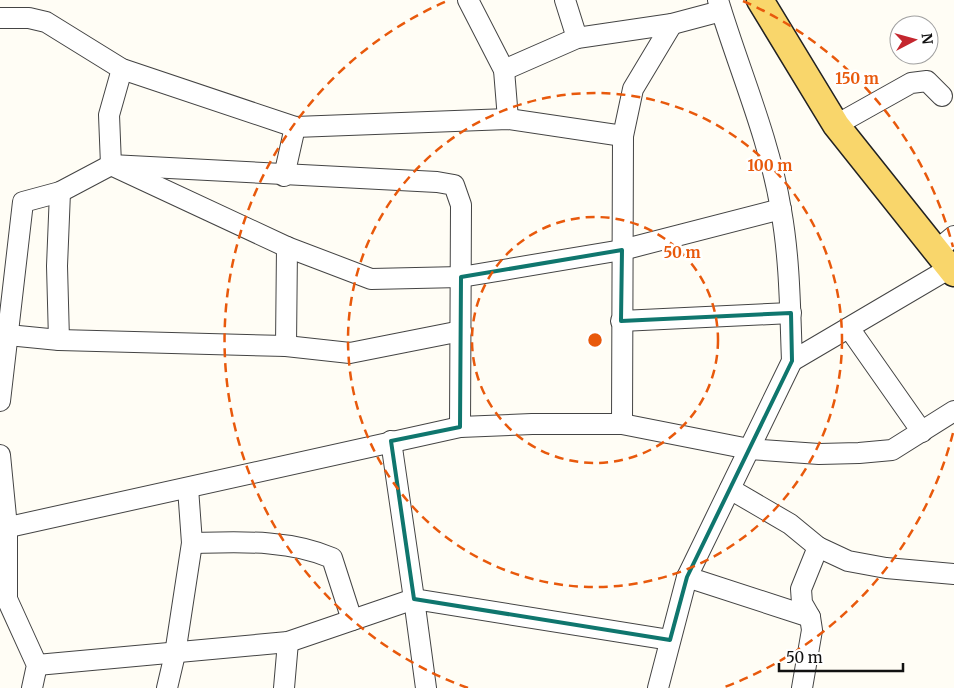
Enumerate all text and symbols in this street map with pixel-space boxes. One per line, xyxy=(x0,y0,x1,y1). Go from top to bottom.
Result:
north arrow xyxy=(889,15,939,65)
text: N xyxy=(917,32,936,45)
text: 150 m xyxy=(835,69,879,88)
text: 100 m xyxy=(748,156,792,175)
text: 50 m xyxy=(663,243,701,262)
centre of rings xyxy=(586,331,604,349)
scale bar xyxy=(779,640,903,672)
text: 50 m xyxy=(786,648,823,667)

